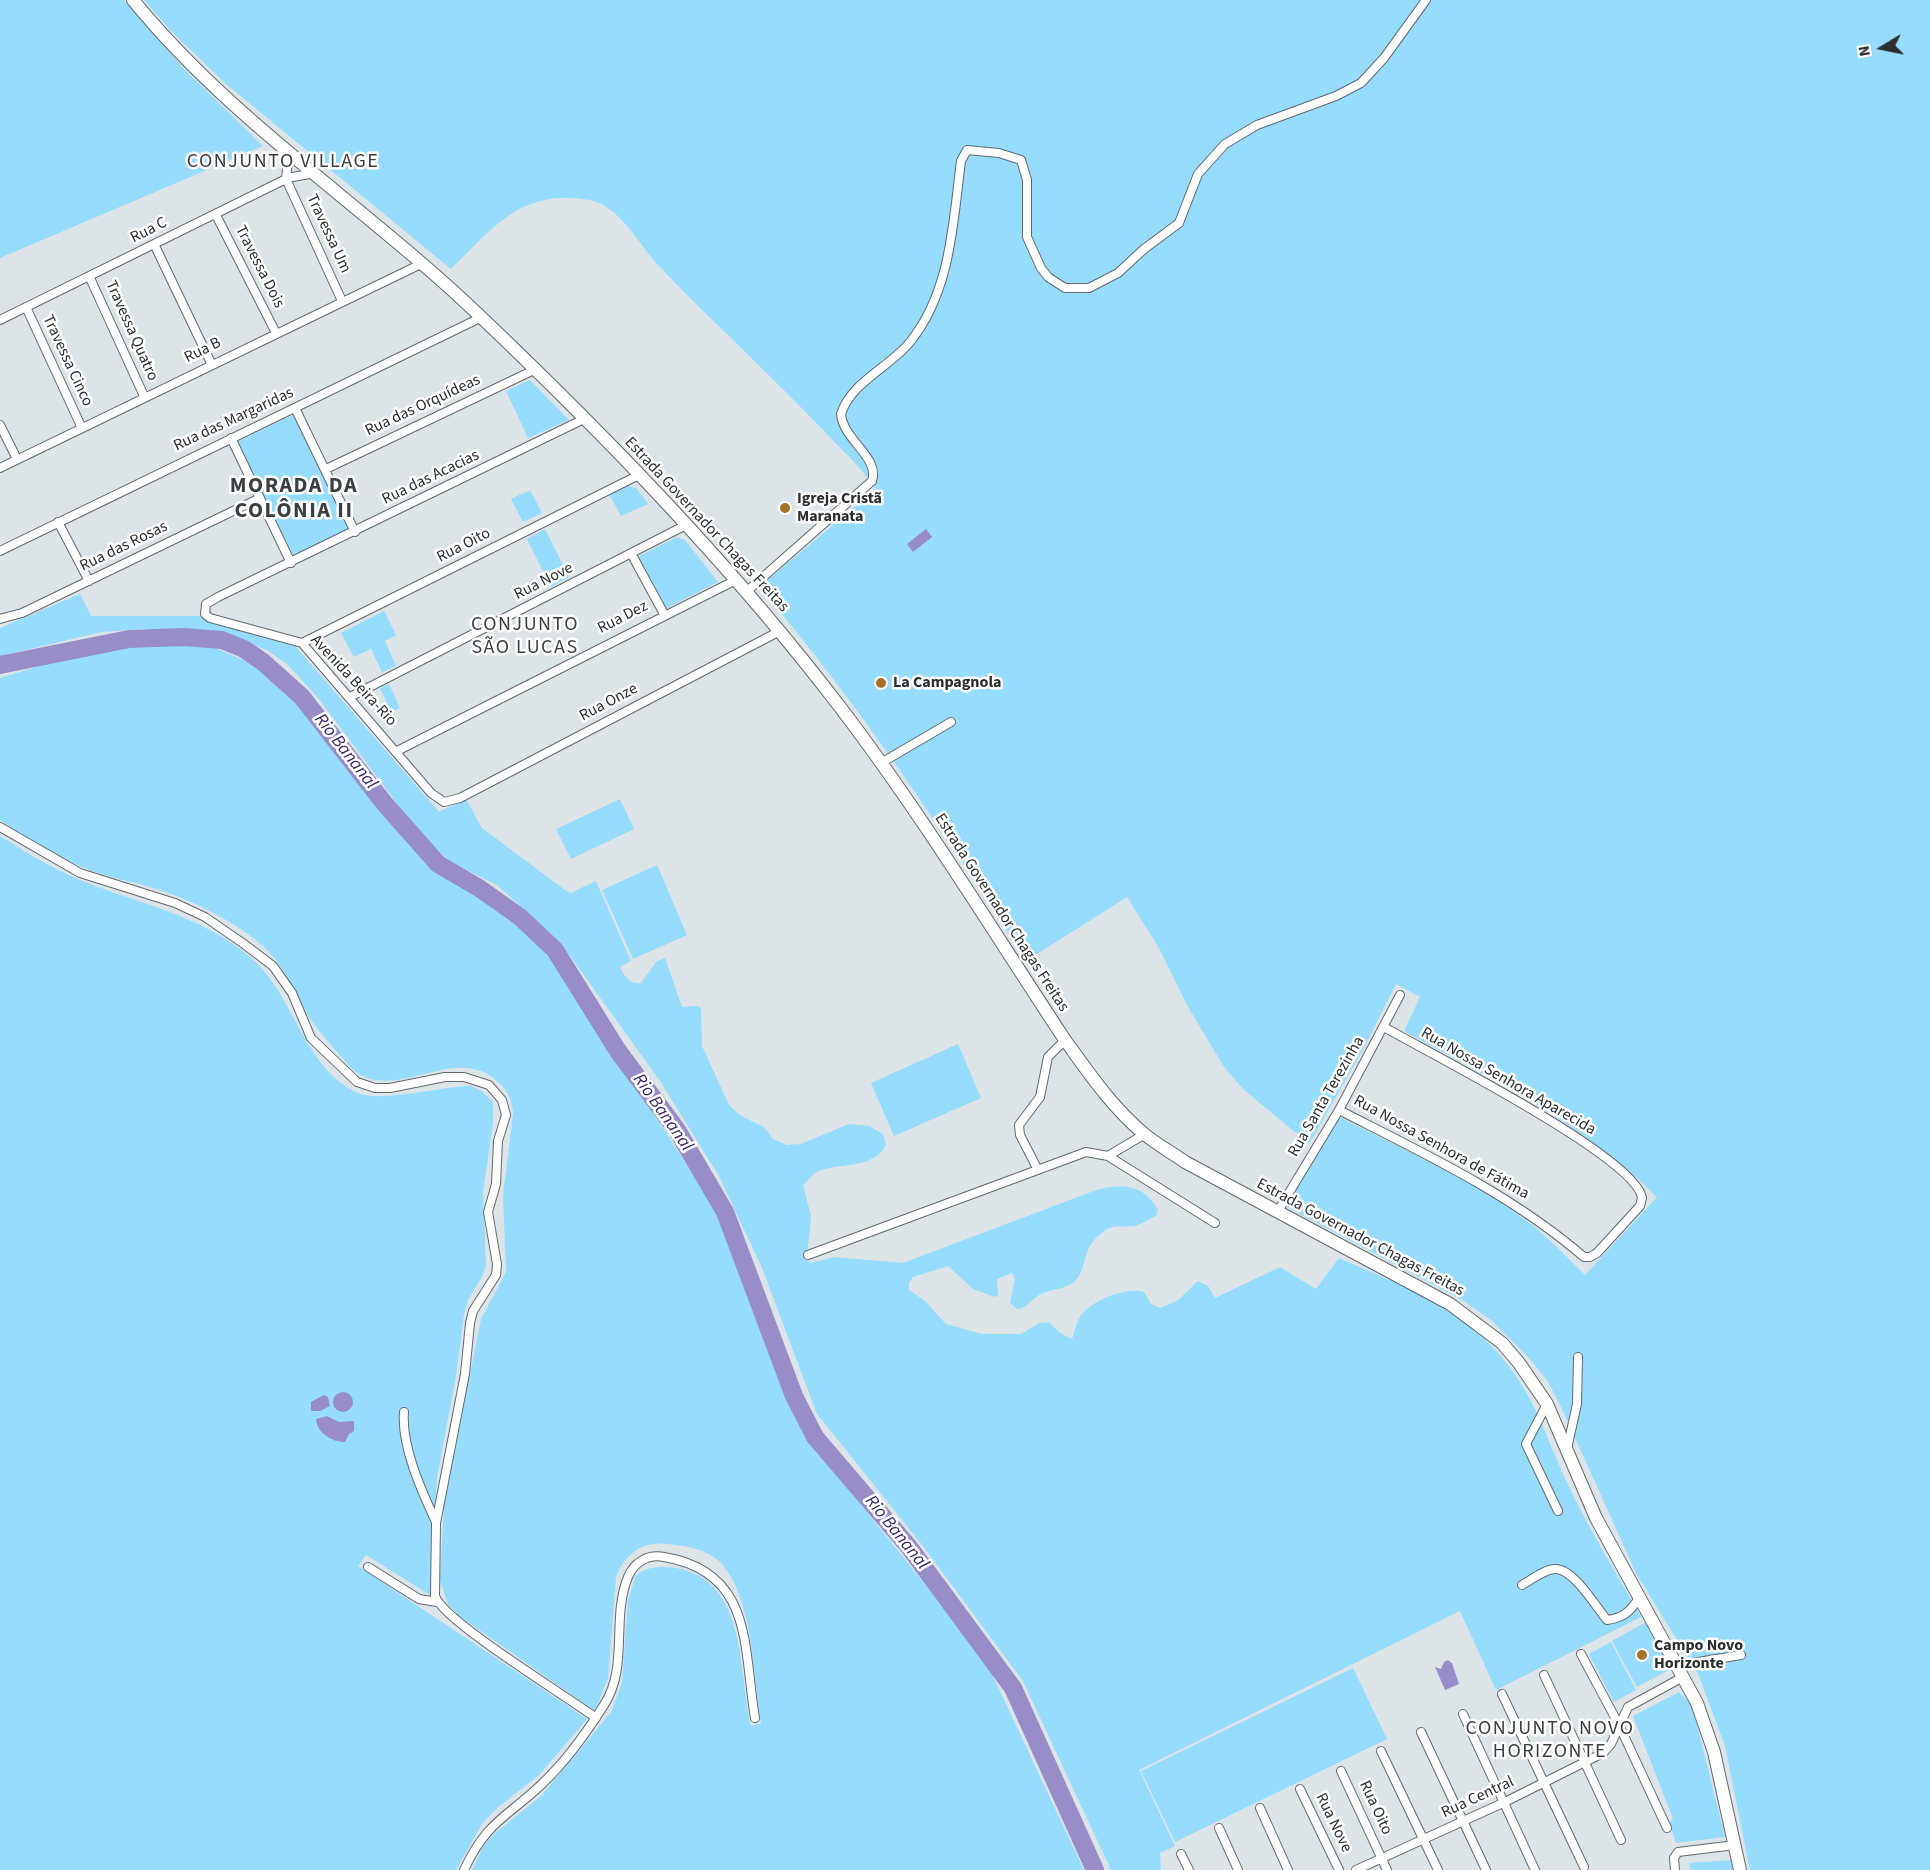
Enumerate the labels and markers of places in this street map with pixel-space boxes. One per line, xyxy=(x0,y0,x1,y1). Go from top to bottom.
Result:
place label: Igreja Cristã Maranata xyxy=(797,489,882,527)
marker: Igreja Cristã Maranata xyxy=(778,501,792,515)
place label: La Campagnola xyxy=(893,673,1001,693)
marker: La Campagnola xyxy=(874,676,888,690)
place label: Campo Novo Horizonte xyxy=(1654,1636,1743,1674)
marker: Campo Novo Horizonte xyxy=(1635,1648,1649,1662)

